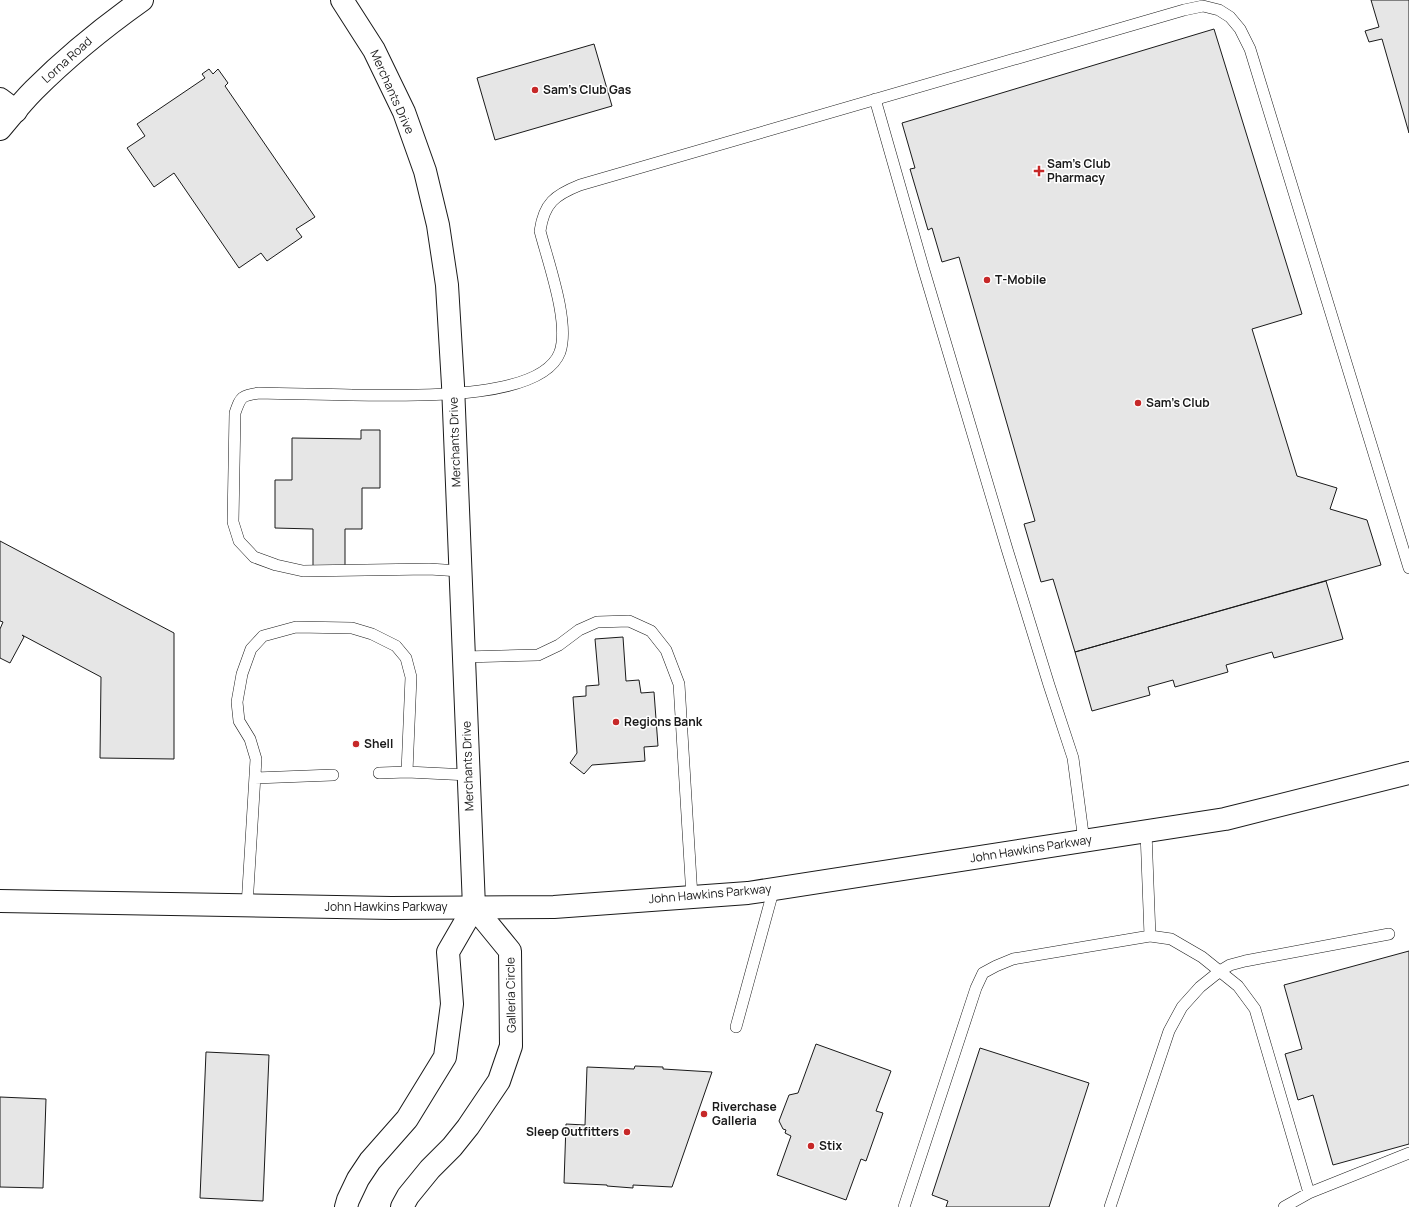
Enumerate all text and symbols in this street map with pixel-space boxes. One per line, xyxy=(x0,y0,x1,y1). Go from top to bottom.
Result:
street label: Lorna Road xyxy=(38,33,95,87)
street label: Merchants Drive xyxy=(366,47,419,137)
place label: Sam's Club Gas xyxy=(543,81,632,98)
marker: Sam's Club Gas xyxy=(530,85,540,95)
place label: Sam's Club Pharmacy xyxy=(1047,155,1111,186)
marker: Sam's Club Pharmacy xyxy=(1034,166,1044,176)
place label: T-Mobile xyxy=(995,271,1046,288)
marker: T-Mobile xyxy=(982,275,992,285)
place label: Sam's Club xyxy=(1146,394,1210,411)
street label: Merchants Drive xyxy=(444,397,465,488)
marker: Sam's Club xyxy=(1133,398,1143,408)
place label: Regions Bank xyxy=(624,713,703,730)
marker: Regions Bank xyxy=(611,717,621,727)
street label: Merchants Drive xyxy=(457,721,478,812)
place label: Shell xyxy=(364,735,393,752)
marker: Shell xyxy=(351,739,361,749)
street label: John Hawkins Parkway xyxy=(969,830,1094,867)
street label: John Hawkins Parkway xyxy=(648,880,773,907)
street label: John Hawkins Parkway xyxy=(324,898,448,915)
street label: Galleria Circle xyxy=(501,957,520,1033)
place label: Riverchase Galleria xyxy=(712,1098,777,1129)
marker: Riverchase Galleria xyxy=(699,1109,709,1119)
place label: Sleep Outfitters xyxy=(526,1123,619,1140)
marker: Sleep Outfitters xyxy=(622,1127,632,1137)
place label: Stix xyxy=(819,1137,842,1154)
marker: Stix xyxy=(806,1141,816,1151)

